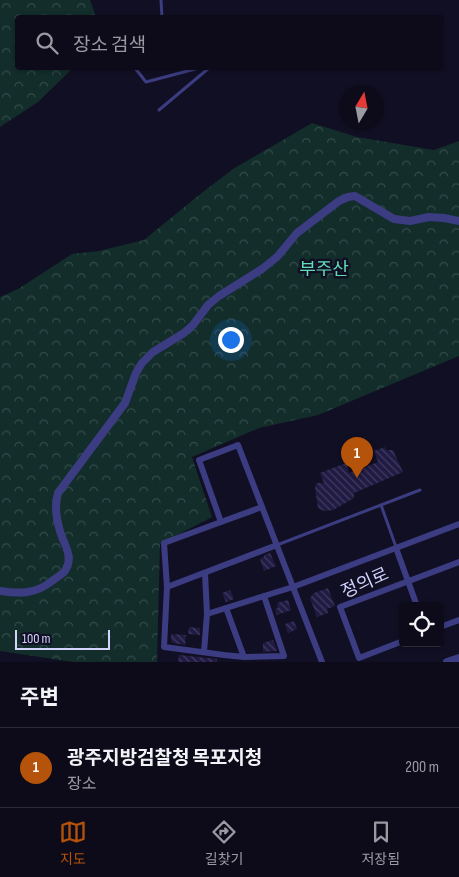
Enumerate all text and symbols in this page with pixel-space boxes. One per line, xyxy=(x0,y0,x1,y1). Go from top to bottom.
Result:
search box xyxy=(15,15,444,70)
icon: search xyxy=(33,29,61,57)
text: 장소 검색 xyxy=(73,34,146,57)
north arrow xyxy=(339,85,384,130)
park label: 부주산 xyxy=(299,259,349,280)
your location xyxy=(218,327,244,353)
pin: 1 xyxy=(341,437,373,478)
street label: 정의로 xyxy=(338,563,392,603)
map controls xyxy=(399,602,444,647)
button: locate xyxy=(399,602,444,647)
scale bar xyxy=(15,627,110,650)
text: 100 m xyxy=(22,630,51,647)
text: 주변 xyxy=(20,685,59,710)
text: 광주지방검찰청 목포지청 xyxy=(67,747,262,770)
text: 1 xyxy=(33,758,39,777)
text: 200 m xyxy=(405,758,439,777)
text: 장소 xyxy=(67,775,96,794)
tab: 지도 xyxy=(59,818,87,868)
tab: 길찾기 xyxy=(205,818,244,868)
tab: 저장됨 xyxy=(361,818,400,868)

